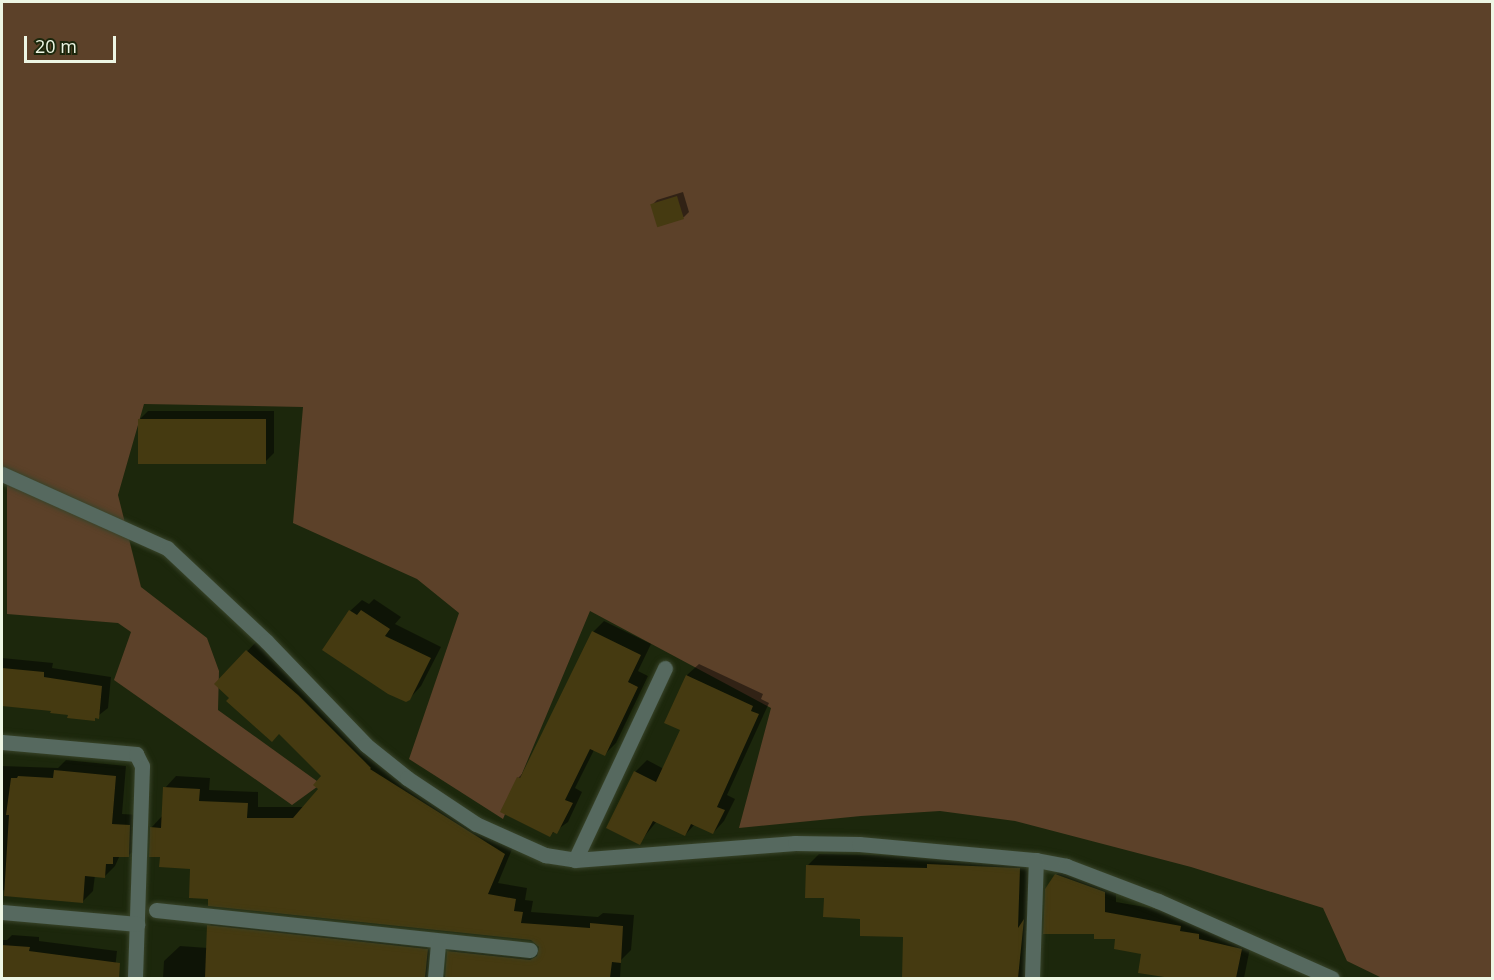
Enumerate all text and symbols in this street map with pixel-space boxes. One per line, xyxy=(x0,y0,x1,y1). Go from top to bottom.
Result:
scale bar xyxy=(27,24,118,62)
text: 20 m xyxy=(35,34,77,58)

